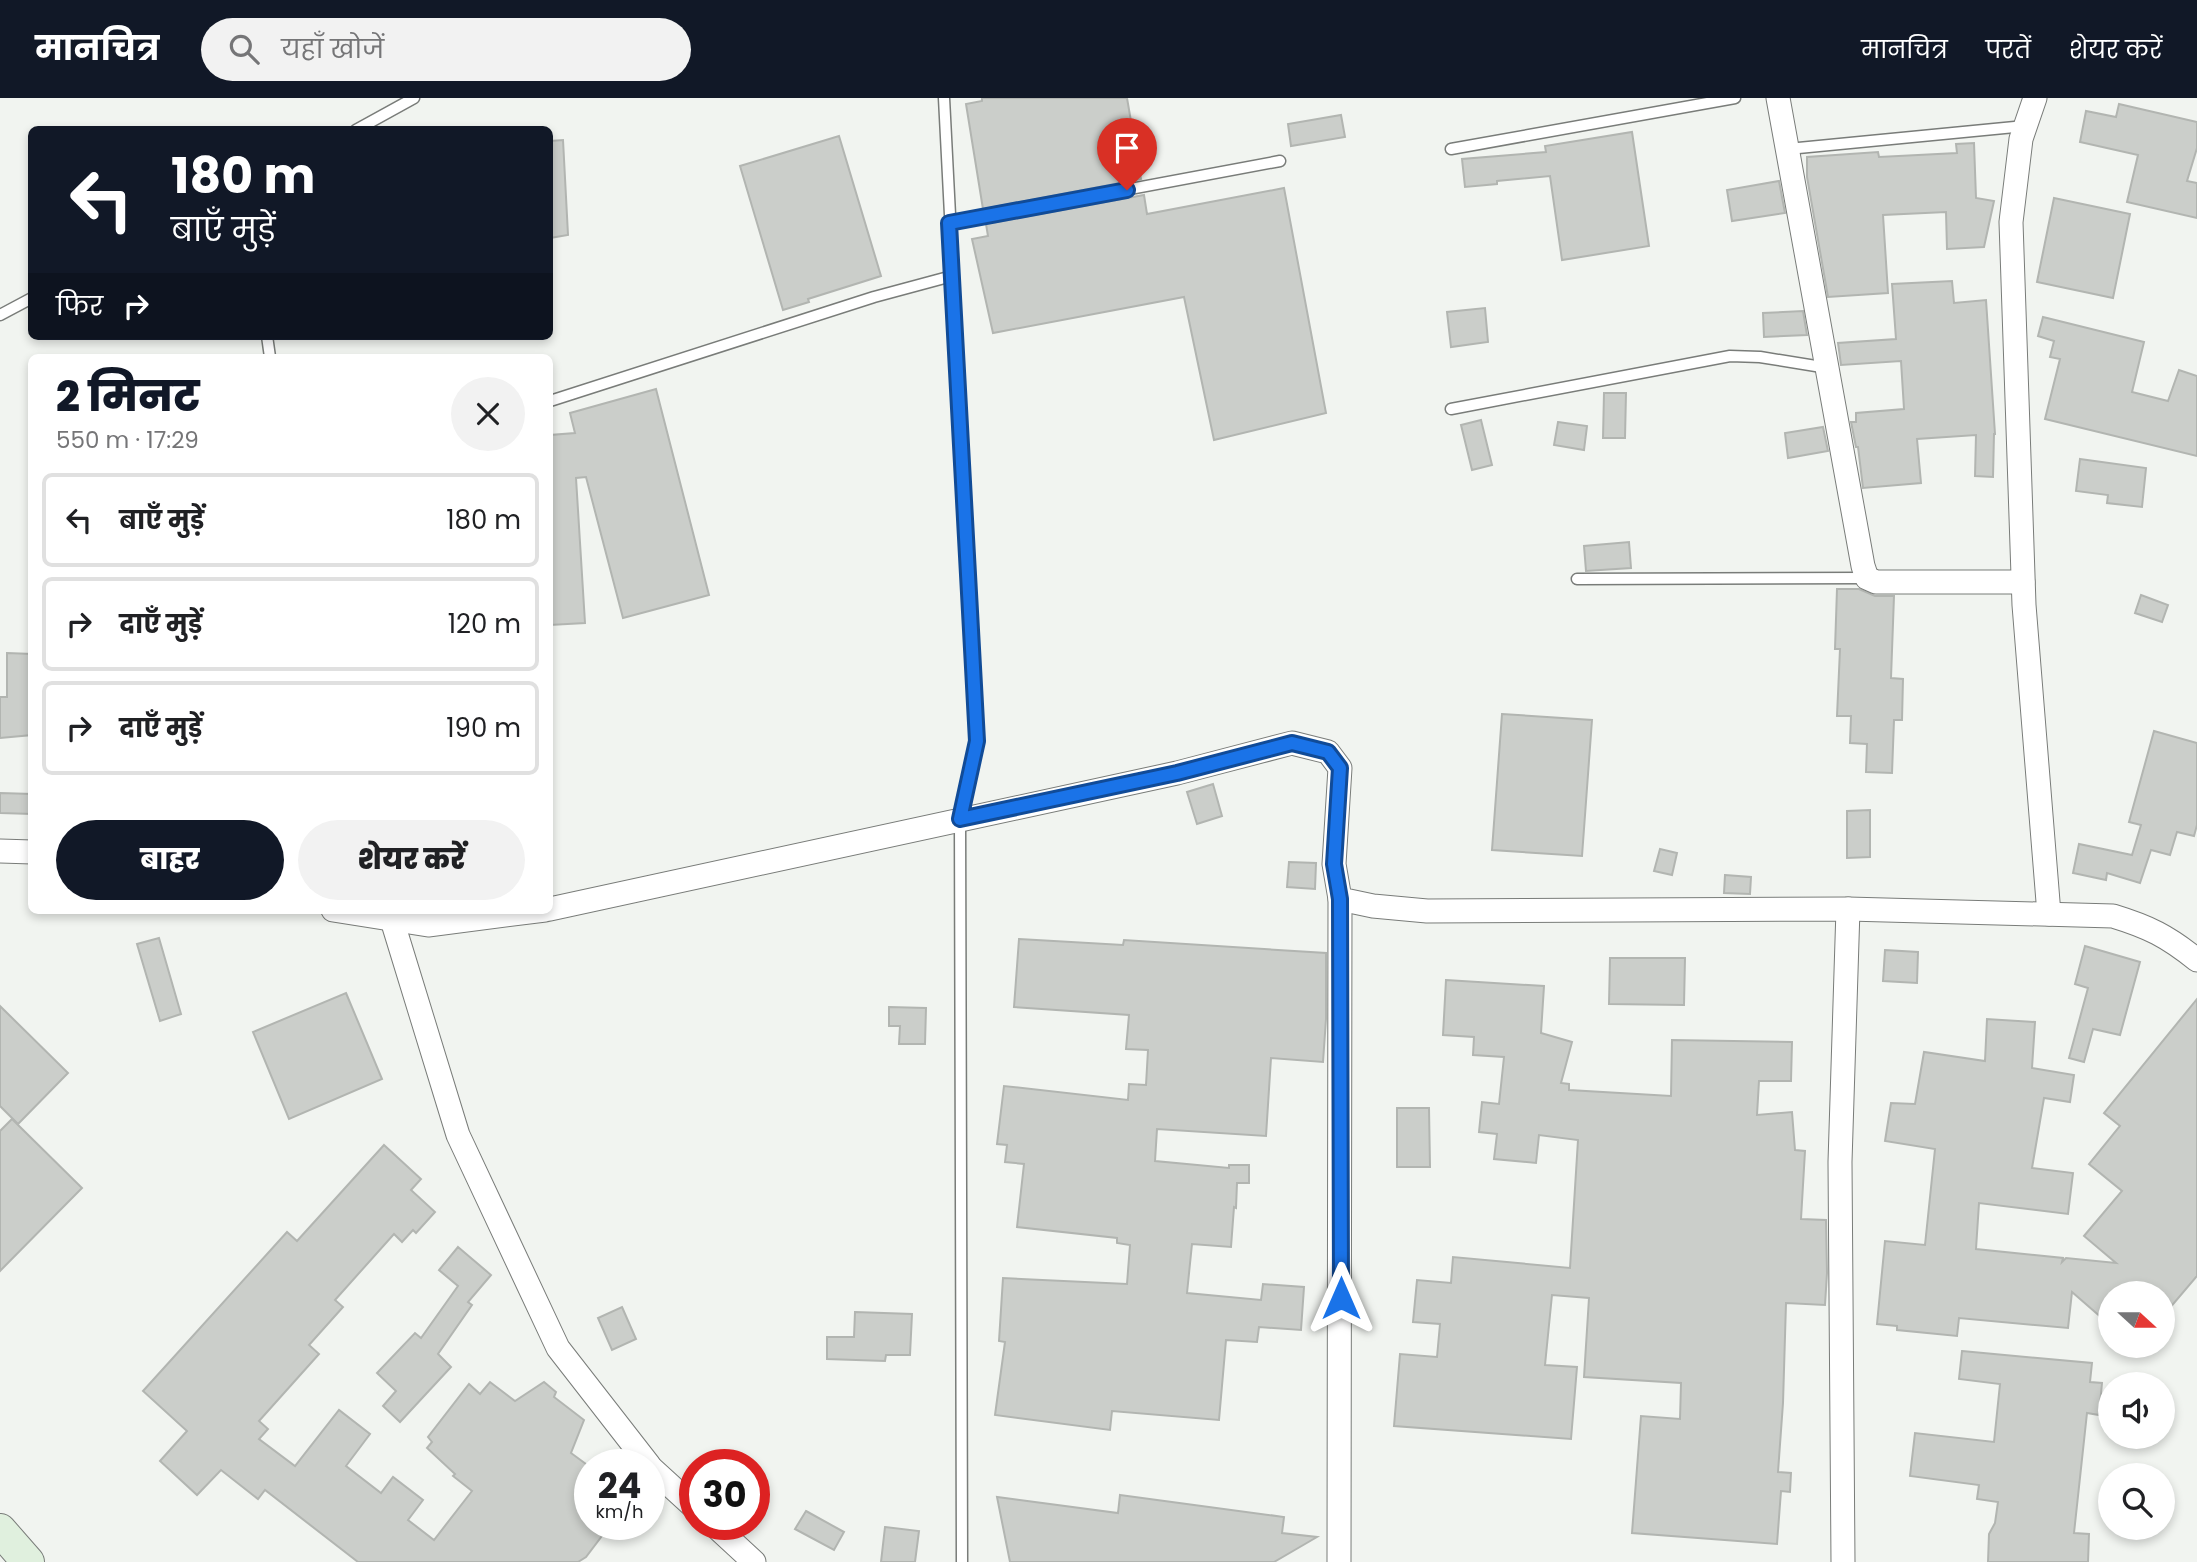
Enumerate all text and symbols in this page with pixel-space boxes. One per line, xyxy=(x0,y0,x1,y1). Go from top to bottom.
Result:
search box xyxy=(201,18,691,81)
text: मानचित्र xyxy=(35,25,159,72)
icon: search xyxy=(225,30,263,68)
text: यहाँ खोजें xyxy=(281,31,384,67)
text: मानचित्र xyxy=(1861,33,1948,66)
text: परतें xyxy=(1986,33,2031,66)
text: शेयर करें xyxy=(2069,33,2162,66)
pin xyxy=(1097,118,1157,190)
icon: arrive xyxy=(1108,129,1146,167)
text: 180 m xyxy=(171,142,315,210)
icon: left xyxy=(56,154,147,245)
text: बाएँ मुड़ें xyxy=(171,207,275,252)
icon: right xyxy=(117,287,155,325)
text: फिर xyxy=(56,288,103,324)
text: 2 मिनट xyxy=(56,367,200,426)
button: close xyxy=(451,377,525,451)
text: 550 m · 17:29 xyxy=(56,424,199,456)
icon: left xyxy=(60,501,98,539)
text: बाएँ मुड़ें xyxy=(119,502,204,538)
text: 180 m xyxy=(446,502,521,538)
icon: right xyxy=(60,605,98,643)
text: दाएँ मुड़ें xyxy=(119,606,202,642)
text: 120 m xyxy=(448,606,521,642)
icon: right xyxy=(60,709,98,747)
text: दाएँ मुड़ें xyxy=(119,710,202,746)
text: 190 m xyxy=(446,710,521,746)
button: बाहर xyxy=(56,820,284,900)
button: शेयर करें xyxy=(298,820,525,900)
position arrow xyxy=(1304,1261,1378,1335)
north arrow xyxy=(2098,1281,2175,1358)
map controls xyxy=(2098,1281,2175,1540)
button: sound xyxy=(2098,1372,2175,1449)
speed limit sign: 30 xyxy=(679,1449,770,1540)
text: 24 xyxy=(598,1461,641,1510)
button: search xyxy=(2098,1463,2175,1540)
text: km/h xyxy=(596,1499,643,1524)

